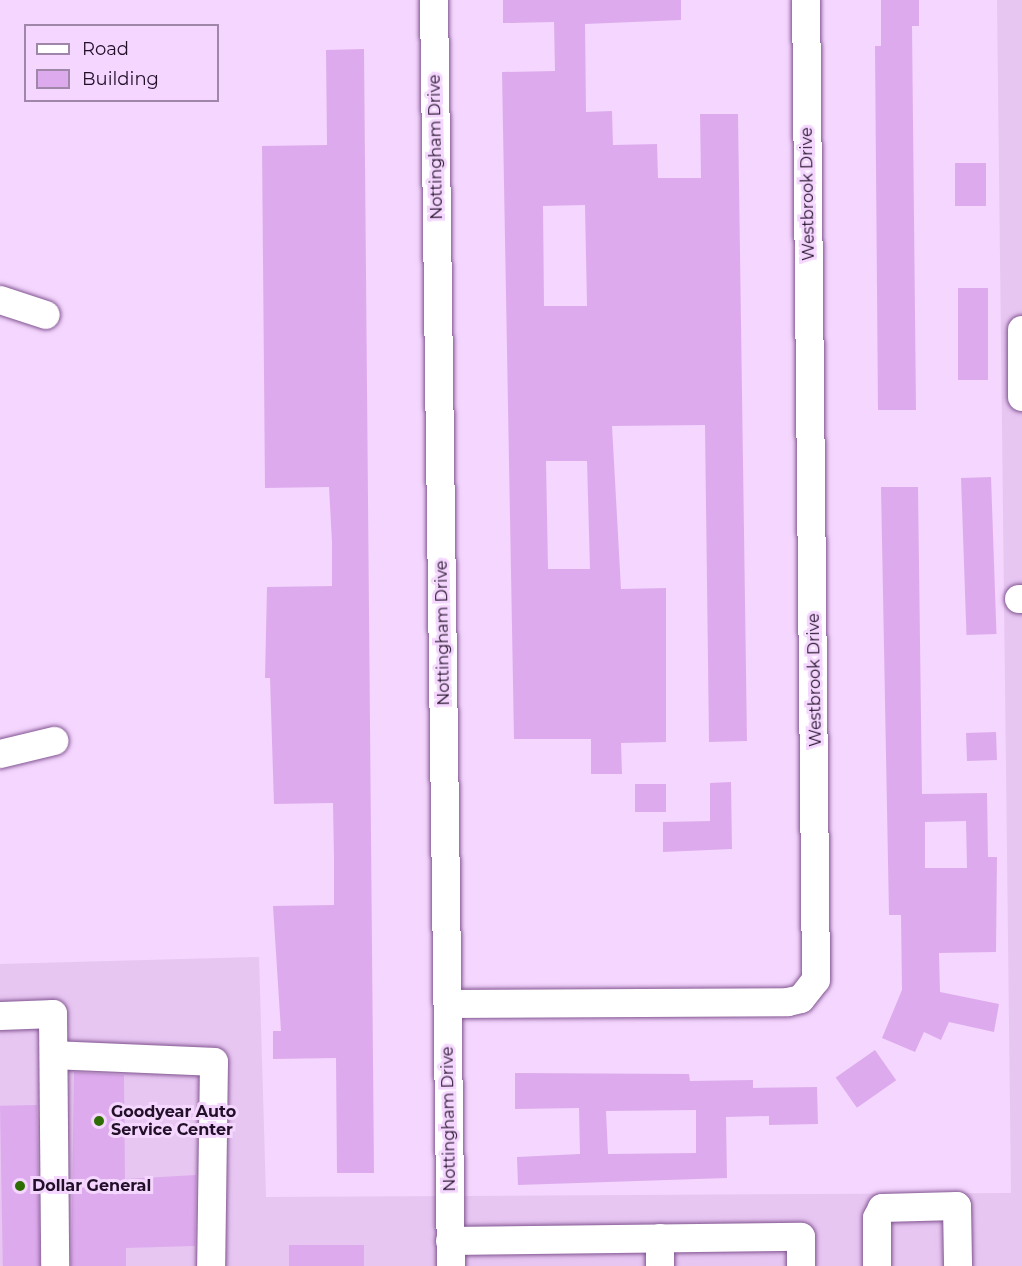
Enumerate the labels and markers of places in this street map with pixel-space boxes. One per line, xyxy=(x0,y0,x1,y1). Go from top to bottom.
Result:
place label: Goodyear Auto Service Center xyxy=(111,1102,236,1140)
marker: Goodyear Auto Service Center xyxy=(92,1114,106,1128)
place label: Dollar General xyxy=(32,1176,151,1196)
marker: Dollar General xyxy=(13,1179,27,1193)

